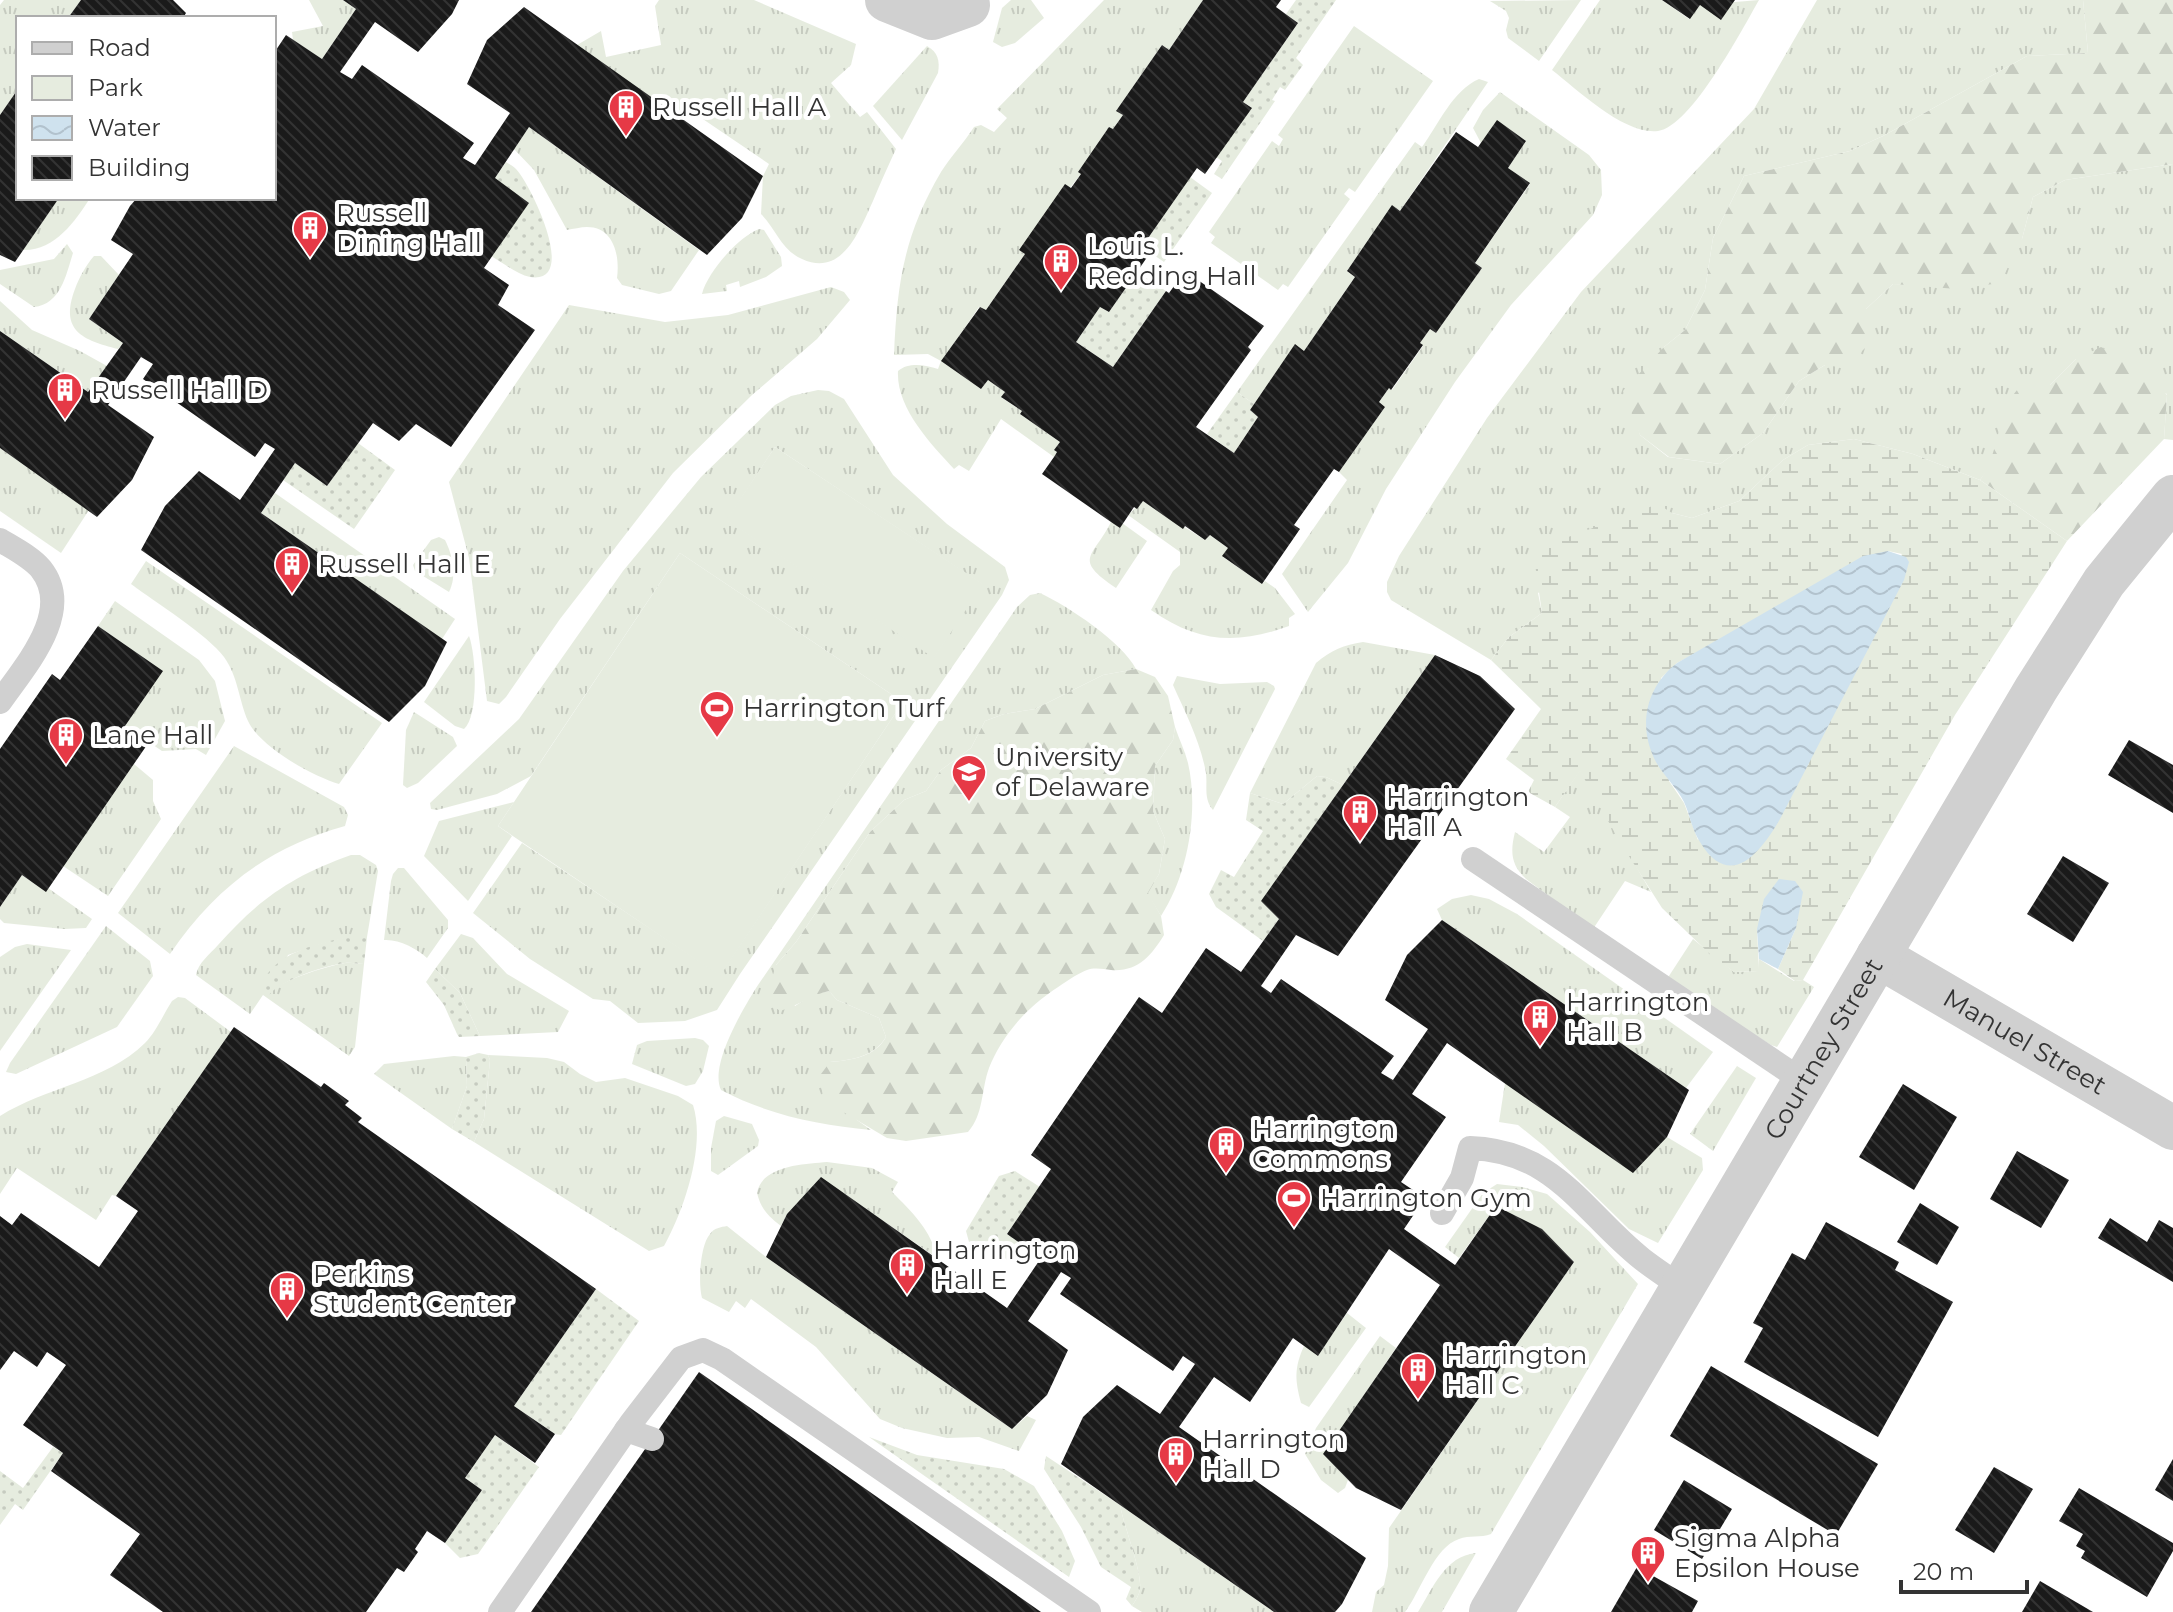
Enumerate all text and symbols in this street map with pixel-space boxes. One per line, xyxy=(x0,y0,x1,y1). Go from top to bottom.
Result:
legend xyxy=(16,16,276,200)
text: Road xyxy=(88,33,151,62)
text: Park xyxy=(88,73,143,102)
building icon: Russell Hall A xyxy=(607,88,645,138)
place label: Russell Hall A xyxy=(652,91,826,123)
text: Water xyxy=(88,113,161,142)
text: Building xyxy=(88,153,191,182)
place label: Russell Dining Hall xyxy=(336,197,482,259)
building icon: Russell Dining Hall xyxy=(291,209,329,259)
place label: Louis L. Redding Hall xyxy=(1087,230,1256,292)
building icon: Louis L. Redding Hall xyxy=(1042,242,1080,292)
building icon: Russell Hall D xyxy=(46,371,84,421)
place label: Russell Hall D xyxy=(91,374,268,406)
building icon: Russell Hall E xyxy=(273,545,311,595)
place label: Russell Hall E xyxy=(318,548,491,580)
sports icon: Harrington Turf xyxy=(698,689,736,739)
place label: Harrington Turf xyxy=(743,692,946,724)
building icon: Lane Hall xyxy=(47,716,85,766)
place label: Lane Hall xyxy=(92,719,213,751)
place label: University of Delaware xyxy=(995,741,1150,803)
school or university icon: University of Delaware xyxy=(950,753,988,803)
place label: Harrington Hall A xyxy=(1386,781,1529,843)
building icon: Harrington Hall A xyxy=(1341,793,1379,843)
street label: Courtney Street xyxy=(1757,952,1890,1146)
street label: Manuel Street xyxy=(1938,982,2112,1102)
place label: Harrington Hall B xyxy=(1566,986,1709,1048)
building icon: Harrington Hall B xyxy=(1521,998,1559,1048)
place label: Harrington Commons xyxy=(1252,1113,1395,1175)
building icon: Harrington Commons xyxy=(1207,1125,1245,1175)
sports icon: Harrington Gym xyxy=(1275,1179,1313,1229)
place label: Harrington Gym xyxy=(1320,1182,1532,1214)
place label: Harrington Hall E xyxy=(933,1234,1076,1296)
building icon: Harrington Hall E xyxy=(888,1246,926,1296)
place label: Perkins Student Center xyxy=(313,1258,513,1320)
building icon: Perkins Student Center xyxy=(268,1270,306,1320)
place label: Harrington Hall C xyxy=(1444,1339,1587,1401)
building icon: Harrington Hall C xyxy=(1399,1351,1437,1401)
place label: Harrington Hall D xyxy=(1202,1423,1345,1485)
building icon: Harrington Hall D xyxy=(1157,1435,1195,1485)
place label: Sigma Alpha Epsilon House xyxy=(1674,1522,1860,1584)
building icon: Sigma Alpha Epsilon House xyxy=(1629,1534,1667,1584)
scale bar xyxy=(1901,1544,2027,1594)
text: 20 m xyxy=(1913,1557,1974,1586)

